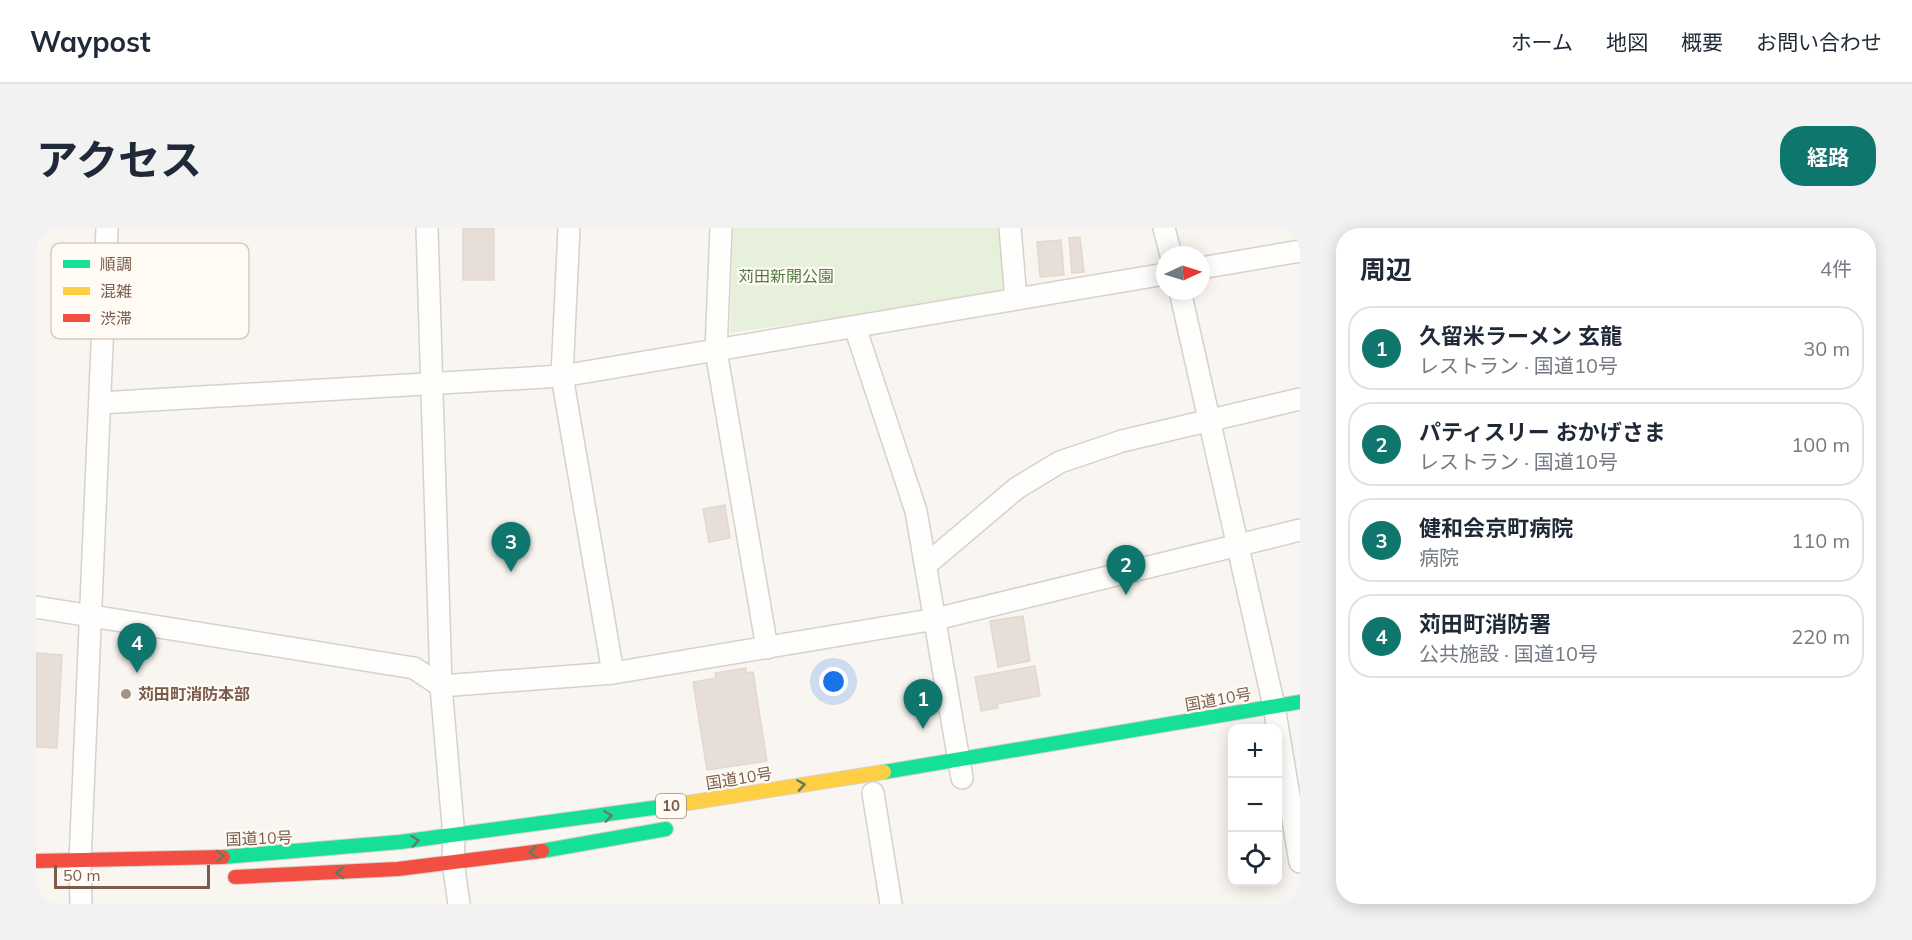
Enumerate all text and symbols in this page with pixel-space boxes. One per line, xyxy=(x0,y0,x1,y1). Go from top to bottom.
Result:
text: Waypost xyxy=(30,24,151,59)
text: ホーム xyxy=(1511,29,1573,55)
text: 地図 xyxy=(1606,29,1648,55)
text: 概要 xyxy=(1681,29,1723,55)
text: お問い合わせ xyxy=(1756,29,1882,55)
button: 経路 xyxy=(1780,126,1876,186)
text: アクセス xyxy=(36,133,202,186)
legend xyxy=(51,243,249,339)
north arrow xyxy=(1156,246,1210,300)
text: 周辺 xyxy=(1360,253,1412,286)
text: 順調 xyxy=(100,254,132,274)
text: 4件 xyxy=(1820,256,1852,281)
park label: 苅田新開公園 xyxy=(738,266,834,286)
text: 混雑 xyxy=(100,281,132,301)
text: 渋滞 xyxy=(100,308,132,328)
text: 久留米ラーメン 玄龍 xyxy=(1419,322,1622,350)
text: 1 xyxy=(1376,336,1388,361)
text: 30 m xyxy=(1803,336,1850,361)
text: レストラン · 国道10号 xyxy=(1419,353,1618,378)
text: パティスリー おかげさま xyxy=(1419,418,1666,446)
text: 2 xyxy=(1376,432,1388,457)
text: 100 m xyxy=(1791,432,1850,457)
text: レストラン · 国道10号 xyxy=(1419,449,1618,474)
text: 健和会京町病院 xyxy=(1419,514,1573,542)
pin: 3 xyxy=(492,522,530,572)
text: 3 xyxy=(1376,528,1388,553)
text: 110 m xyxy=(1791,528,1850,553)
text: 病院 xyxy=(1419,545,1459,570)
pin: 2 xyxy=(1106,546,1146,595)
text: 苅田町消防署 xyxy=(1419,610,1551,638)
pin: 4 xyxy=(118,624,156,673)
text: 4 xyxy=(1376,624,1388,649)
text: 220 m xyxy=(1791,624,1850,649)
text: 公共施設 · 国道10号 xyxy=(1419,641,1598,666)
your location xyxy=(819,667,848,696)
pin: 1 xyxy=(904,680,942,729)
street label: 国道10号 xyxy=(1183,683,1253,715)
place label: 苅田町消防本部 xyxy=(138,684,250,704)
marker: 苅田町消防本部 xyxy=(119,687,133,701)
map controls xyxy=(1228,724,1282,886)
button: + xyxy=(1228,724,1282,778)
street label: 国道10号 xyxy=(704,763,774,793)
button: − xyxy=(1228,778,1282,832)
one-way arrow xyxy=(796,780,805,792)
road number: 10 xyxy=(656,794,686,818)
one-way arrow xyxy=(603,811,613,823)
street label: 国道10号 xyxy=(225,827,293,849)
button: locate xyxy=(1228,832,1282,886)
one-way arrow xyxy=(410,835,419,848)
one-way arrow xyxy=(529,845,538,858)
one-way arrow xyxy=(216,850,225,863)
scale bar xyxy=(54,862,210,890)
text: 50 m xyxy=(63,865,100,885)
one-way arrow xyxy=(335,866,344,879)

